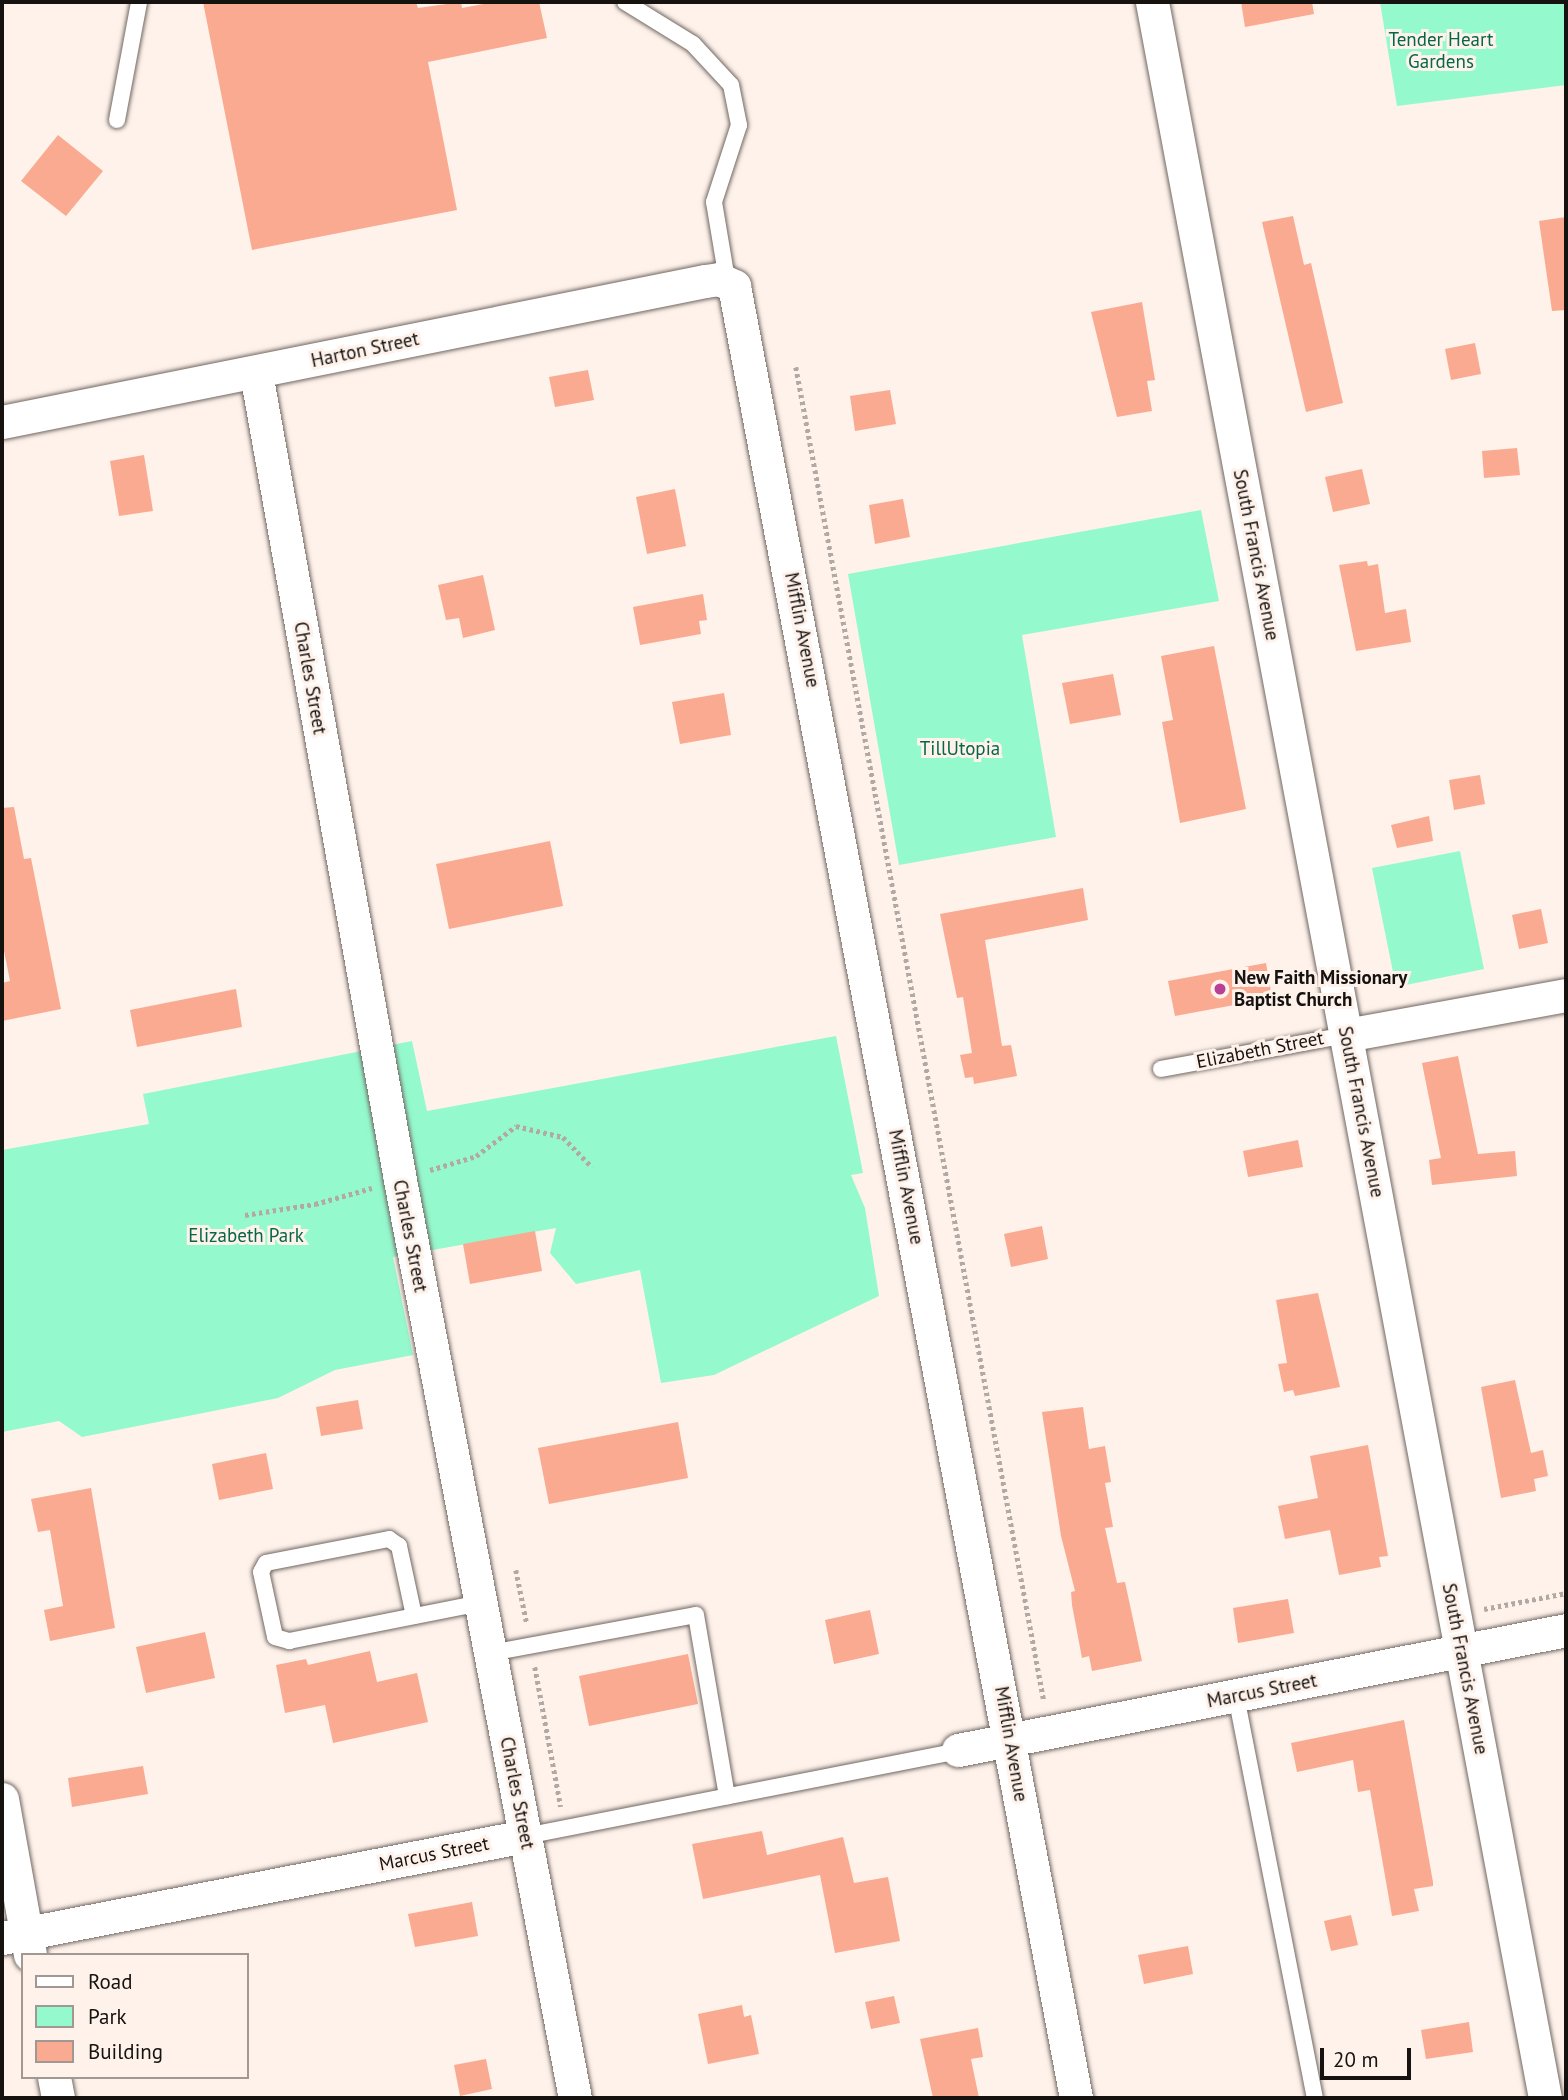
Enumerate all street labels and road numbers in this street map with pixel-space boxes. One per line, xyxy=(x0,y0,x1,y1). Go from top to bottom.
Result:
street label: Harton Street xyxy=(309,327,421,373)
street label: South Francis Avenue xyxy=(1228,467,1284,643)
street label: Mifflin Avenue xyxy=(780,570,824,690)
street label: Charles Street xyxy=(289,620,331,736)
street label: South Francis Avenue xyxy=(1333,1024,1389,1200)
street label: Elizabeth Street xyxy=(1194,1026,1326,1074)
street label: Mifflin Avenue xyxy=(884,1127,928,1247)
street label: Charles Street xyxy=(388,1178,432,1294)
street label: South Francis Avenue xyxy=(1437,1581,1493,1757)
street label: Marcus Street xyxy=(1205,1669,1319,1713)
street label: Mifflin Avenue xyxy=(990,1684,1032,1804)
street label: Charles Street xyxy=(495,1735,539,1851)
street label: Marcus Street xyxy=(377,1832,491,1876)

